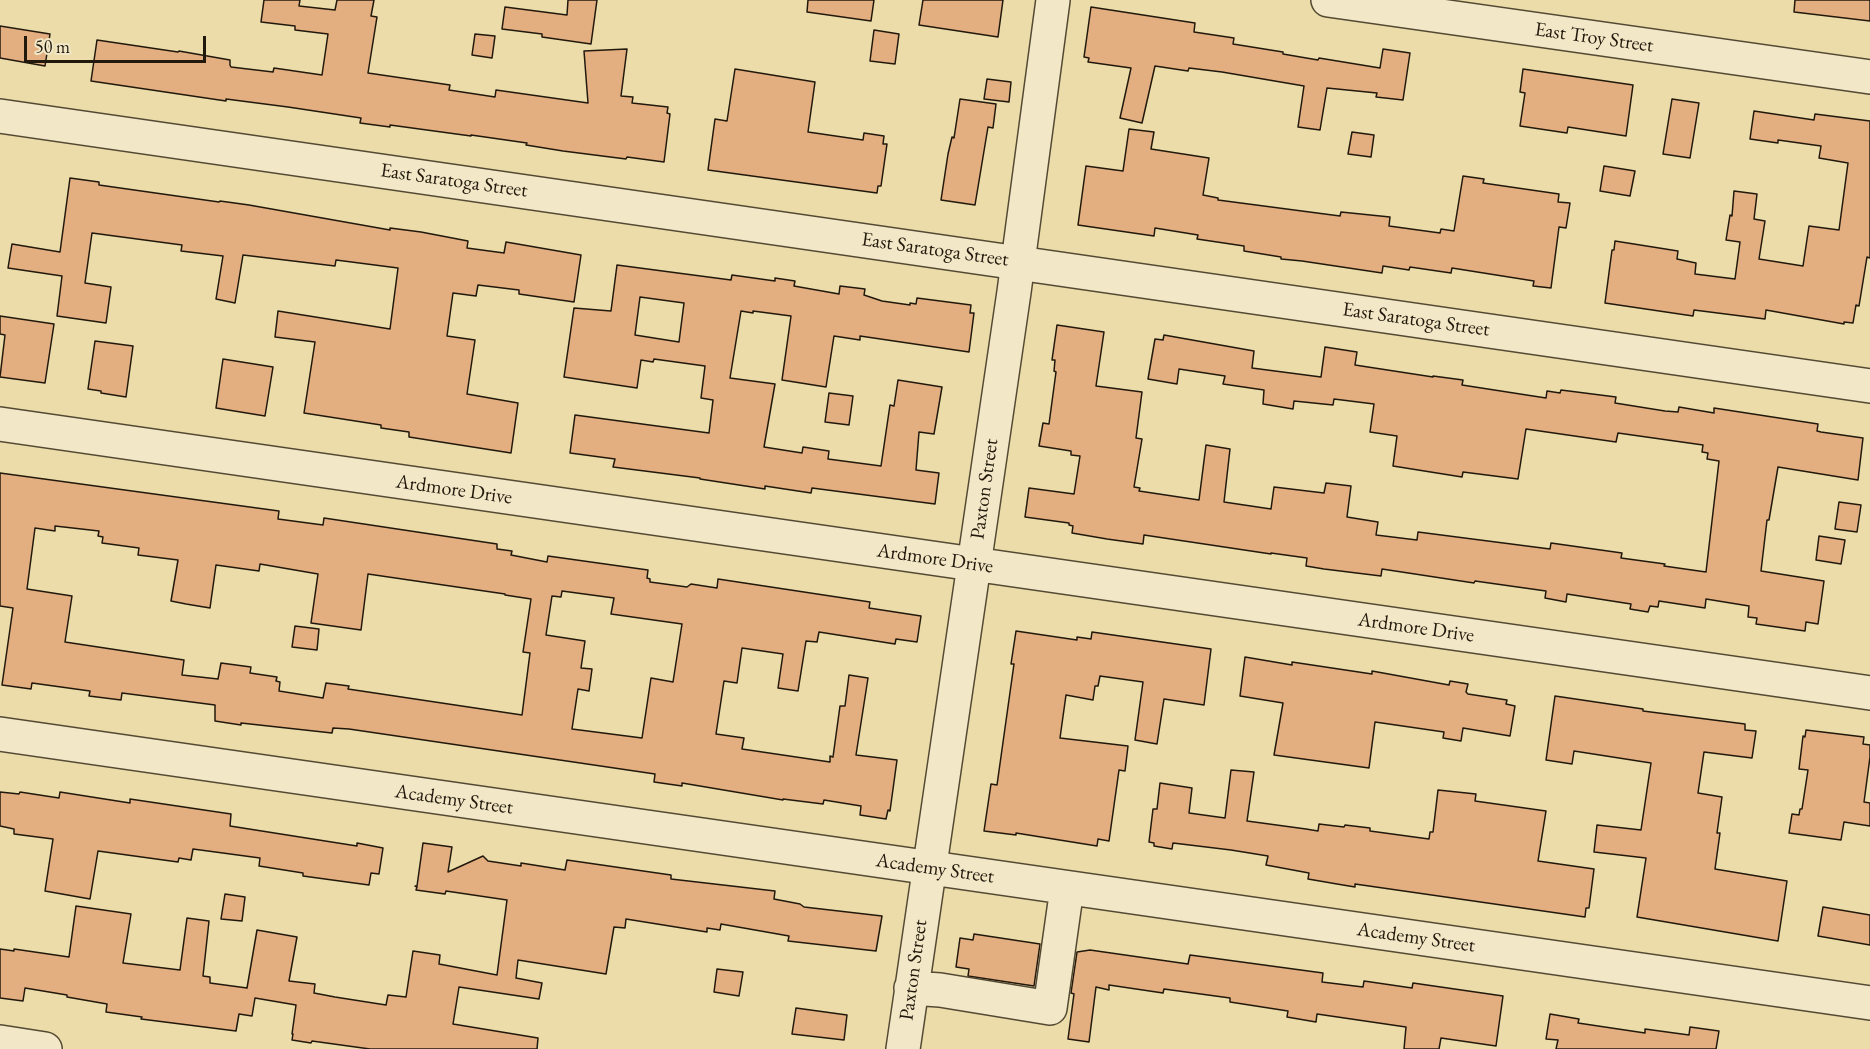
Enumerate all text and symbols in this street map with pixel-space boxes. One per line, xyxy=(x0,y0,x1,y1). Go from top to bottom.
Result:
street label: East Troy Street xyxy=(1533,18,1655,58)
scale bar xyxy=(27,24,208,62)
text: 50 m xyxy=(35,35,70,58)
street label: East Saratoga Street xyxy=(379,159,529,203)
street label: East Saratoga Street xyxy=(860,228,1010,272)
street label: East Saratoga Street xyxy=(1341,298,1491,342)
street label: Paxton Street xyxy=(966,437,1004,541)
street label: Ardmore Drive xyxy=(394,470,514,510)
street label: Ardmore Drive xyxy=(875,539,995,579)
street label: Ardmore Drive xyxy=(1356,608,1476,648)
street label: Academy Street xyxy=(393,780,515,820)
street label: Academy Street xyxy=(874,849,996,889)
street label: Paxton Street xyxy=(895,918,933,1022)
street label: Academy Street xyxy=(1355,918,1477,958)

